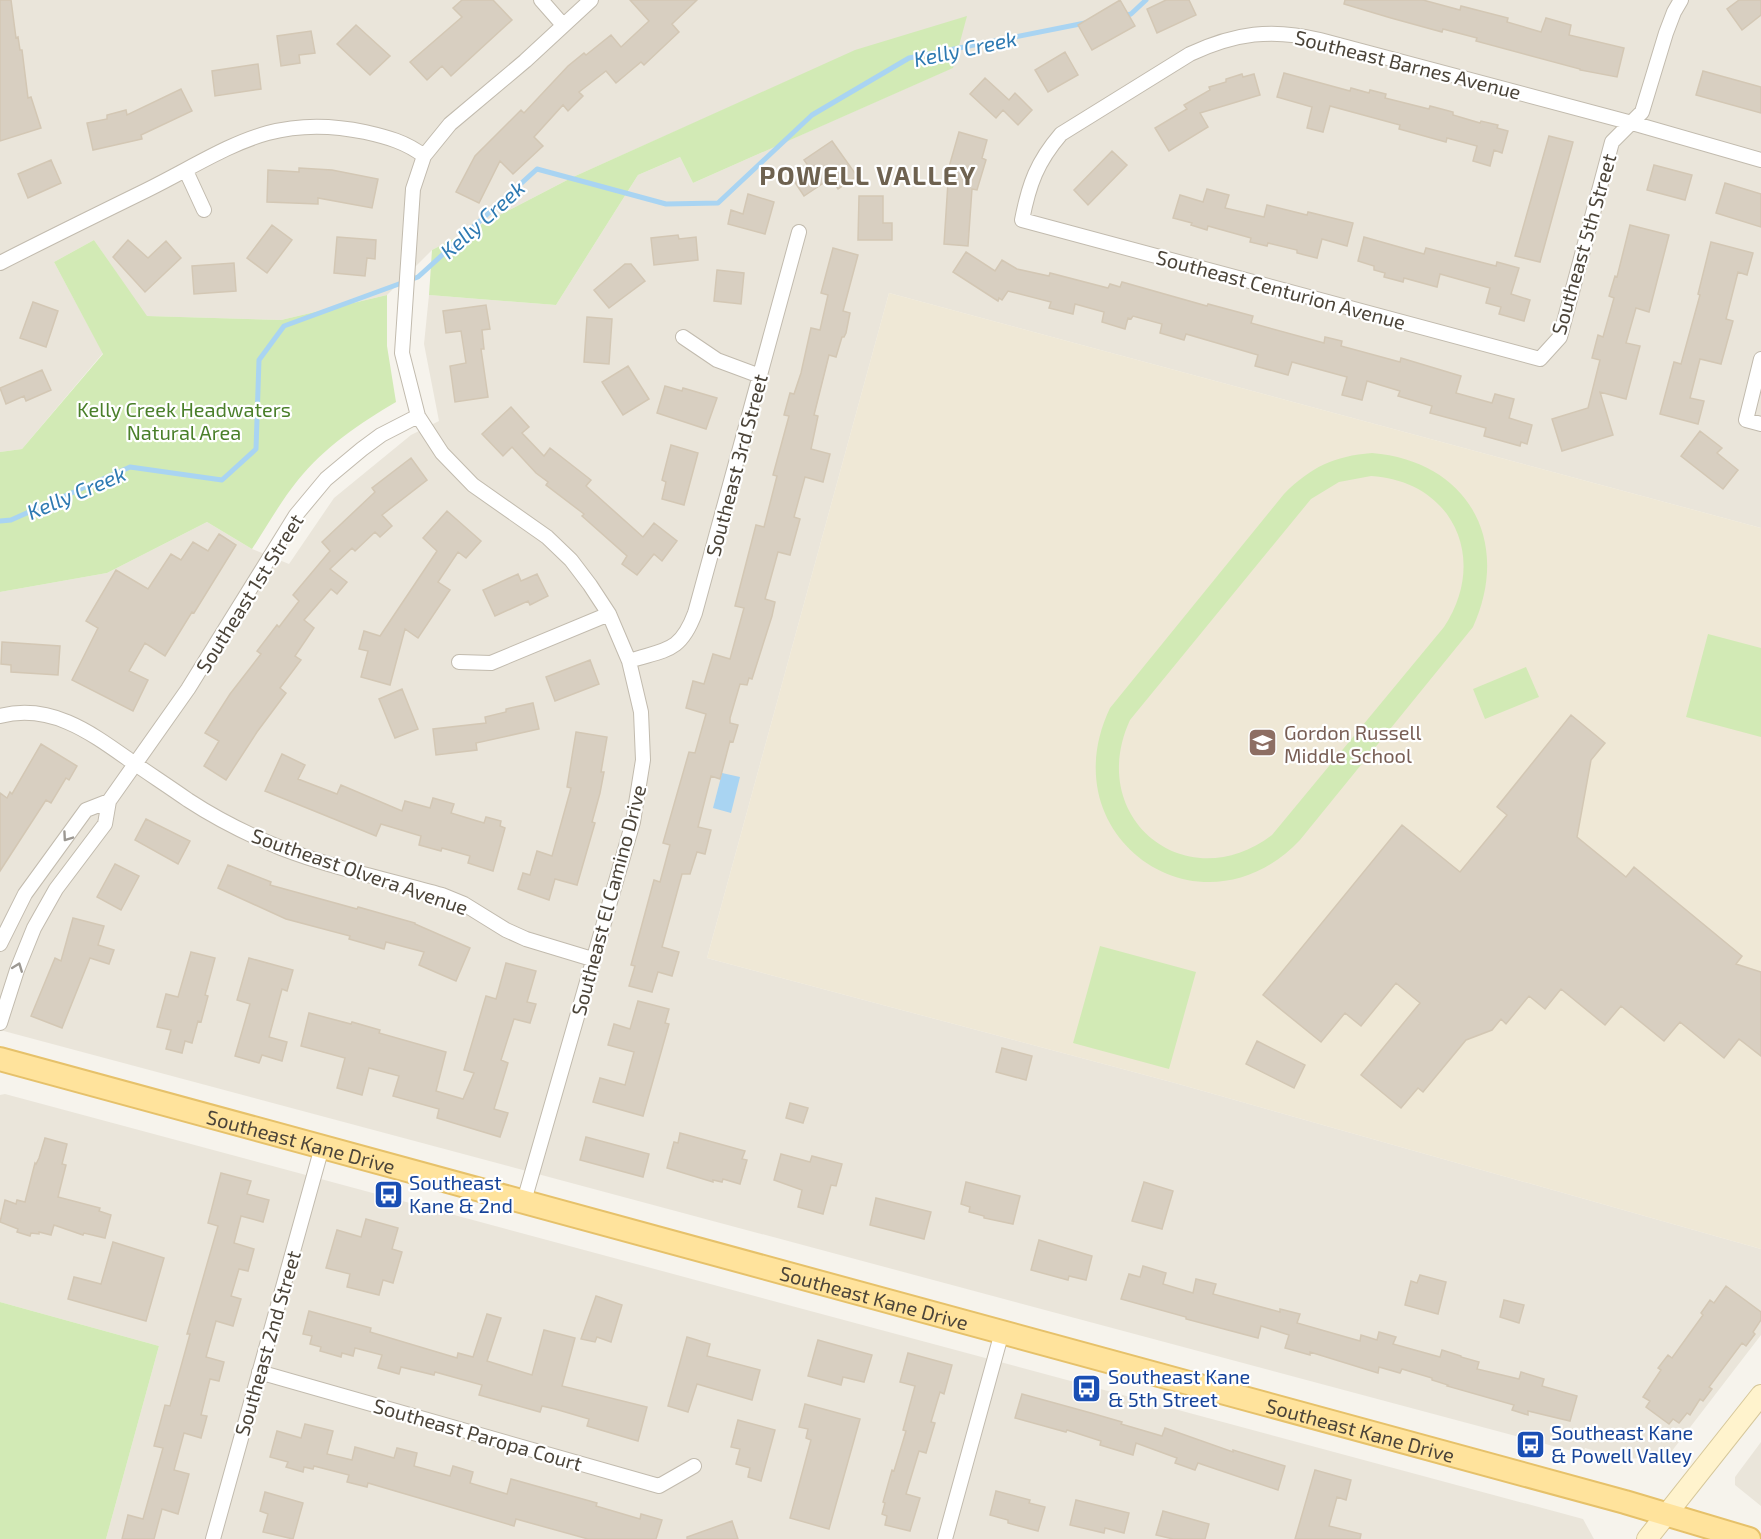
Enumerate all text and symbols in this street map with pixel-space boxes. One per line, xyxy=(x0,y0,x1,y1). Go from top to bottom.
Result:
street label: Southeast Barnes Avenue xyxy=(1292,24,1524,104)
water label: Kelly Creek xyxy=(911,25,1019,72)
street label: Southeast 5th Street xyxy=(1546,150,1620,337)
district label: POWELL VALLEY xyxy=(759,159,977,190)
water label: Kelly Creek xyxy=(435,175,530,264)
street label: Southeast Centurion Avenue xyxy=(1154,244,1408,334)
street label: Southeast 3rd Street xyxy=(700,371,772,559)
park label: Kelly Creek Headwaters Natural Area xyxy=(77,397,291,444)
water label: Kelly Creek xyxy=(23,460,130,525)
street label: Southeast 1st Street xyxy=(190,509,308,677)
place label: Gordon Russell Middle School xyxy=(1284,720,1421,767)
school or university icon: Gordon Russell Middle School xyxy=(1247,727,1279,759)
street label: Southeast El Camino Drive xyxy=(566,782,650,1018)
street label: Southeast Olvera Avenue xyxy=(249,823,471,919)
one-way arrow xyxy=(63,830,74,841)
one-way arrow xyxy=(11,962,23,973)
street label: Southeast Kane Drive xyxy=(204,1104,398,1178)
place label: Southeast Kane & 2nd xyxy=(409,1170,513,1217)
bus stop icon: Southeast Kane & 2nd xyxy=(372,1178,404,1210)
street label: Southeast 2nd Street xyxy=(229,1247,305,1438)
street label: Southeast Kane Drive xyxy=(777,1260,971,1334)
place label: Southeast Kane & 5th Street xyxy=(1108,1364,1250,1411)
bus stop icon: Southeast Kane & 5th Street xyxy=(1071,1372,1103,1404)
street label: Southeast Paropa Court xyxy=(371,1393,585,1475)
street label: Southeast Kane Drive xyxy=(1263,1393,1457,1467)
place label: Southeast Kane & Powell Valley xyxy=(1551,1420,1693,1467)
bus stop icon: Southeast Kane & Powell Valley xyxy=(1514,1428,1546,1460)

